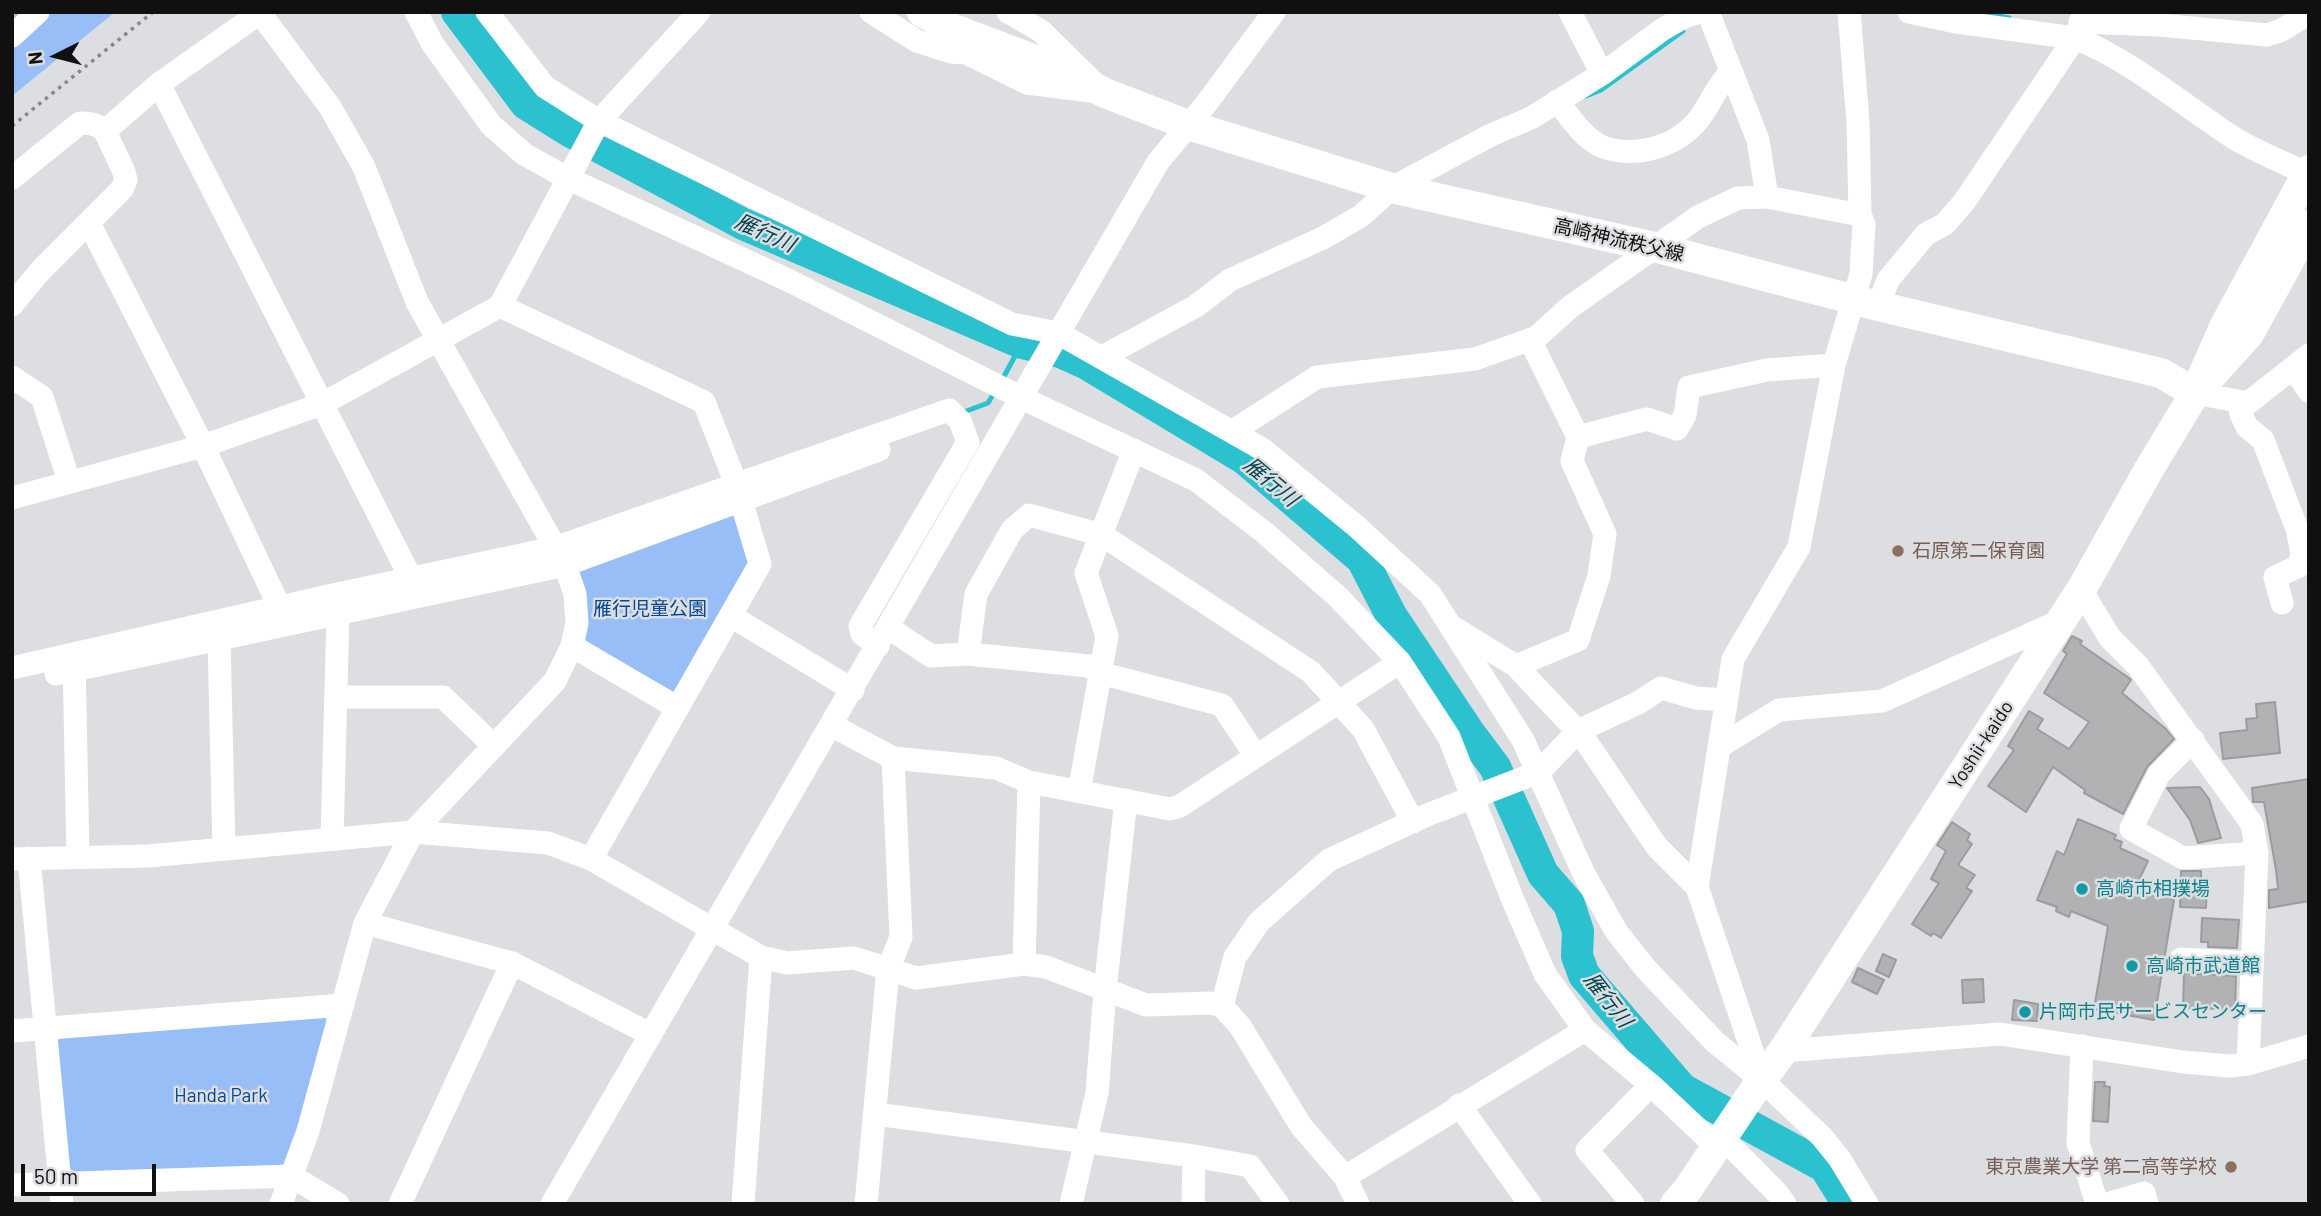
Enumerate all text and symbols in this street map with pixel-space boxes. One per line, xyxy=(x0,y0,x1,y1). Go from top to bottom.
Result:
north arrow xyxy=(21,21,91,91)
text: N xyxy=(23,51,47,66)
water label: 雁行川 xyxy=(731,209,799,257)
street label: 高崎神流秩父線 xyxy=(1552,214,1686,266)
water label: 雁行川 xyxy=(1239,452,1303,512)
place label: 石原第二保育園 xyxy=(1912,540,2045,562)
marker: 石原第二保育園 xyxy=(1890,543,1906,559)
park label: 雁行児童公園 xyxy=(593,598,707,620)
street label: Yoshii-kaido xyxy=(1944,696,2018,794)
place label: 高崎市相撲場 xyxy=(2096,878,2210,900)
marker: 高崎市相撲場 xyxy=(2074,881,2090,897)
place label: 高崎市武道館 xyxy=(2146,955,2260,977)
marker: 高崎市武道館 xyxy=(2124,958,2140,974)
water label: 雁行川 xyxy=(1579,967,1637,1033)
place label: 片岡市民サービスセンター xyxy=(2039,1001,2267,1023)
marker: 片岡市民サービスセンター xyxy=(2017,1004,2033,1020)
park label: Handa Park xyxy=(174,1085,268,1107)
scale bar xyxy=(24,1150,159,1194)
place label: 東京農業大学 第二高等学校 xyxy=(1985,1156,2217,1178)
marker: 東京農業大学 第二高等学校 xyxy=(2223,1159,2239,1175)
text: 50 m xyxy=(34,1163,78,1188)

